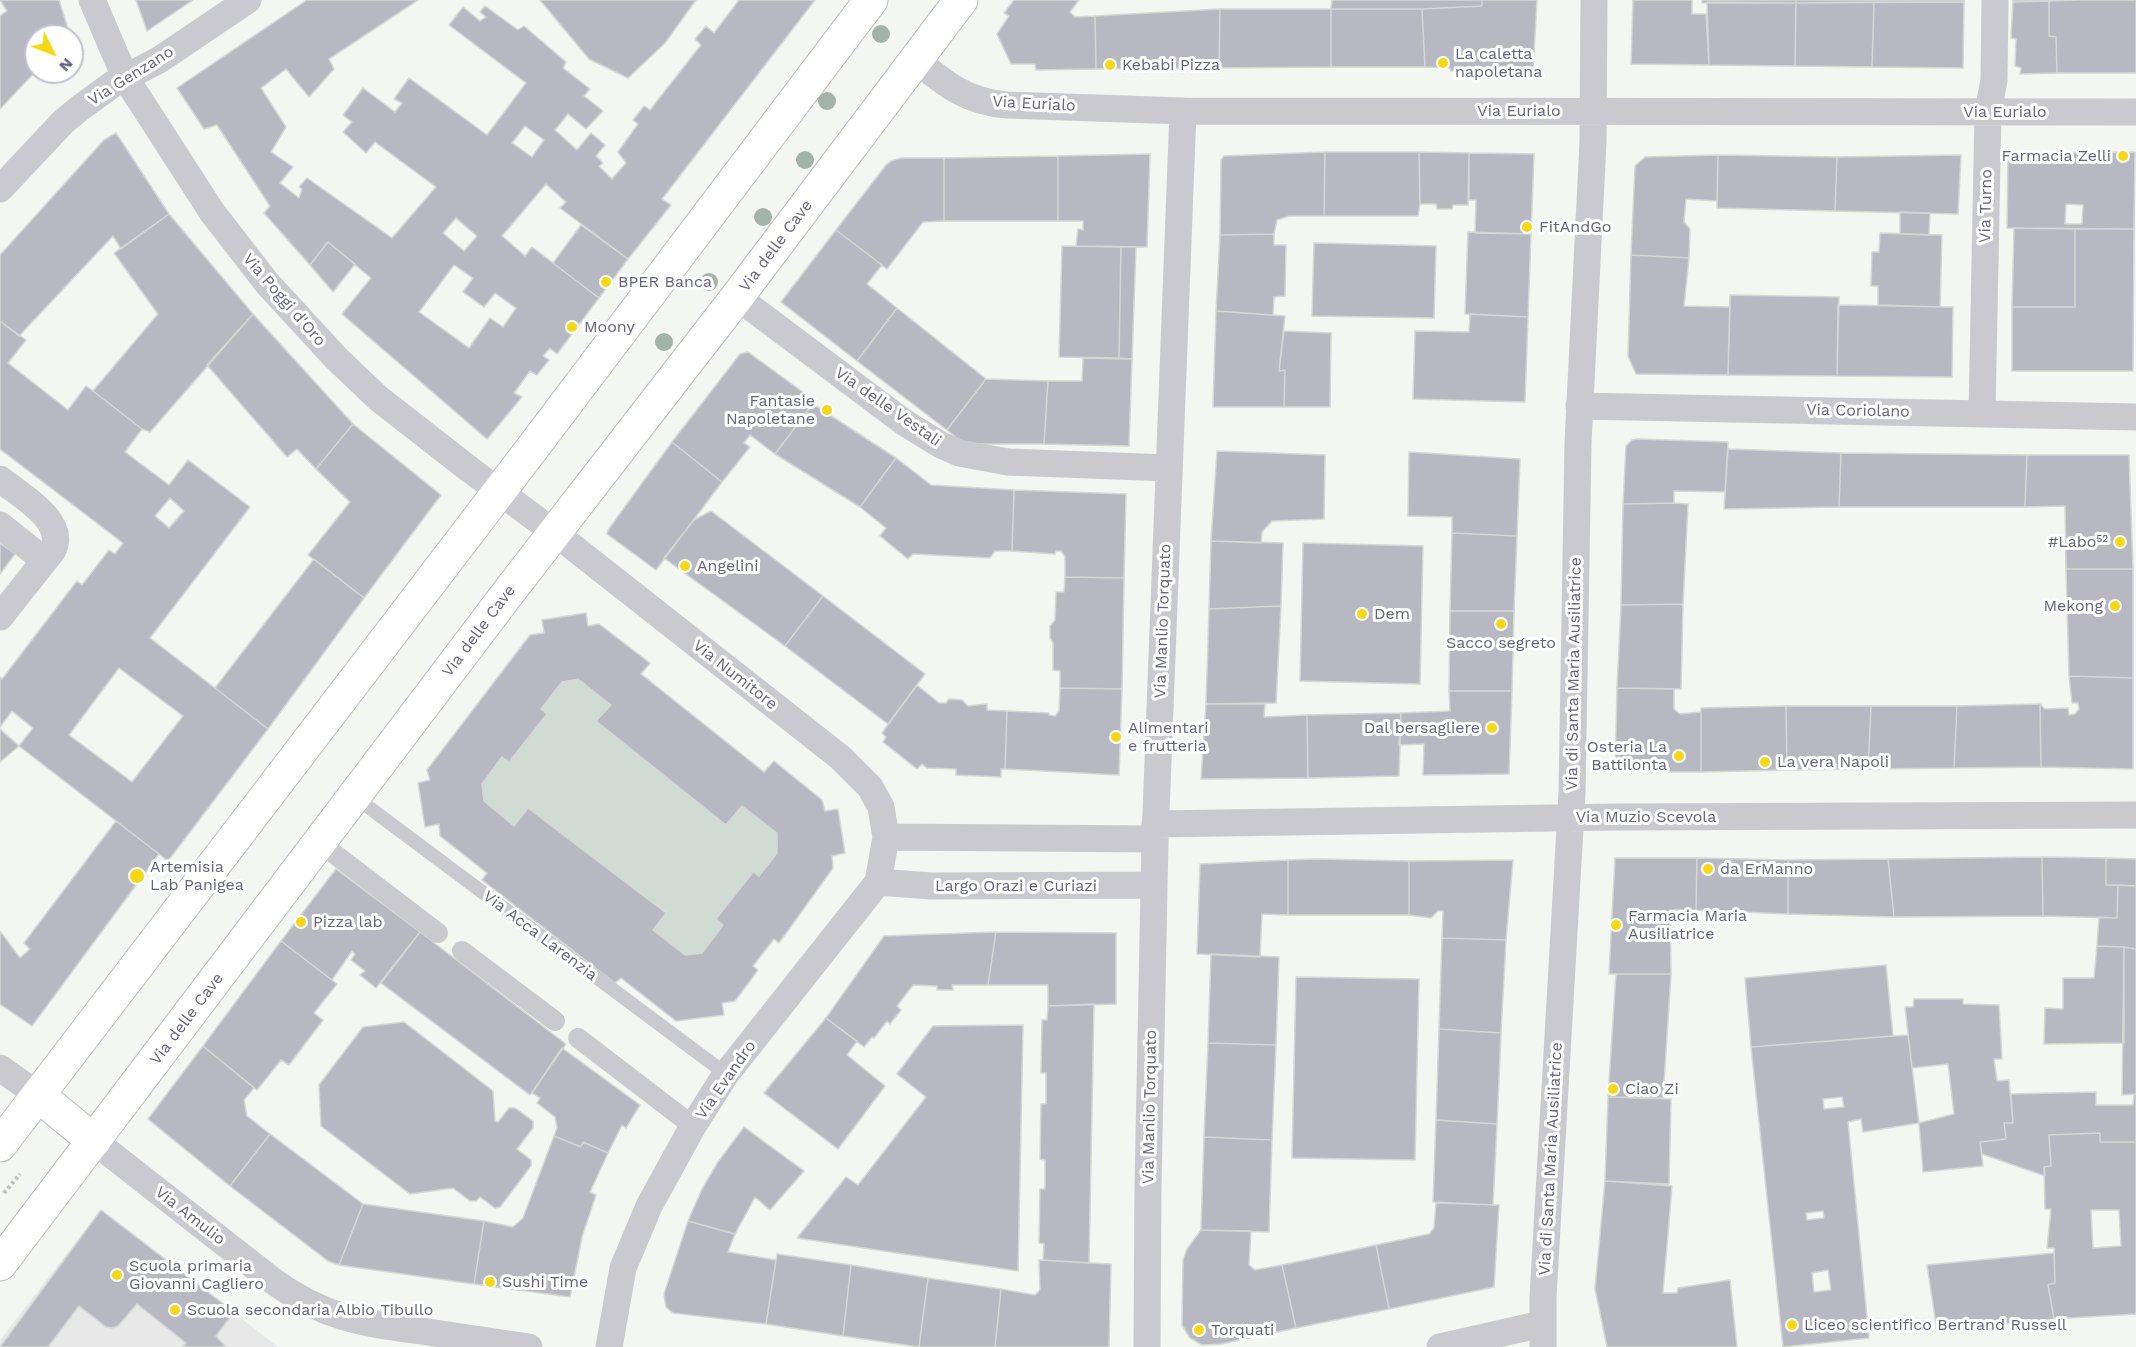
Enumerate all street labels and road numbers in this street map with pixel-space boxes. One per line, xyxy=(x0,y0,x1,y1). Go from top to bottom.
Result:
street label: Via Genzano xyxy=(85,42,177,110)
street label: Via Eurialo xyxy=(992,92,1076,116)
street label: Via Eurialo xyxy=(1477,101,1561,121)
street label: Via Eurialo xyxy=(1963,102,2047,122)
street label: Via Turno xyxy=(1976,169,1996,243)
street label: Via delle Cave xyxy=(735,196,817,296)
street label: Via Poggi d'Oro xyxy=(238,250,330,350)
street label: Via delle Vestali xyxy=(831,363,945,451)
street label: Via Coriolano xyxy=(1806,400,1910,422)
street label: Via Manlio Torquato xyxy=(1151,543,1175,699)
street label: Via di Santa Maria Ausiliatrice xyxy=(1562,557,1586,791)
street label: Via delle Cave xyxy=(438,581,520,681)
street label: Via Numitore xyxy=(689,636,781,714)
street label: Via Muzio Scevola xyxy=(1576,807,1716,827)
street label: Largo Orazi e Curiazi xyxy=(935,876,1097,896)
street label: Via Acca Larenzia xyxy=(479,887,601,985)
street label: Via delle Cave xyxy=(146,969,228,1069)
street label: Via Manlio Torquato xyxy=(1139,1030,1161,1184)
street label: Via Evandro xyxy=(692,1037,760,1123)
street label: Via di Santa Maria Ausiliatrice xyxy=(1535,1042,1567,1276)
street label: Via Amulio xyxy=(151,1183,229,1249)

